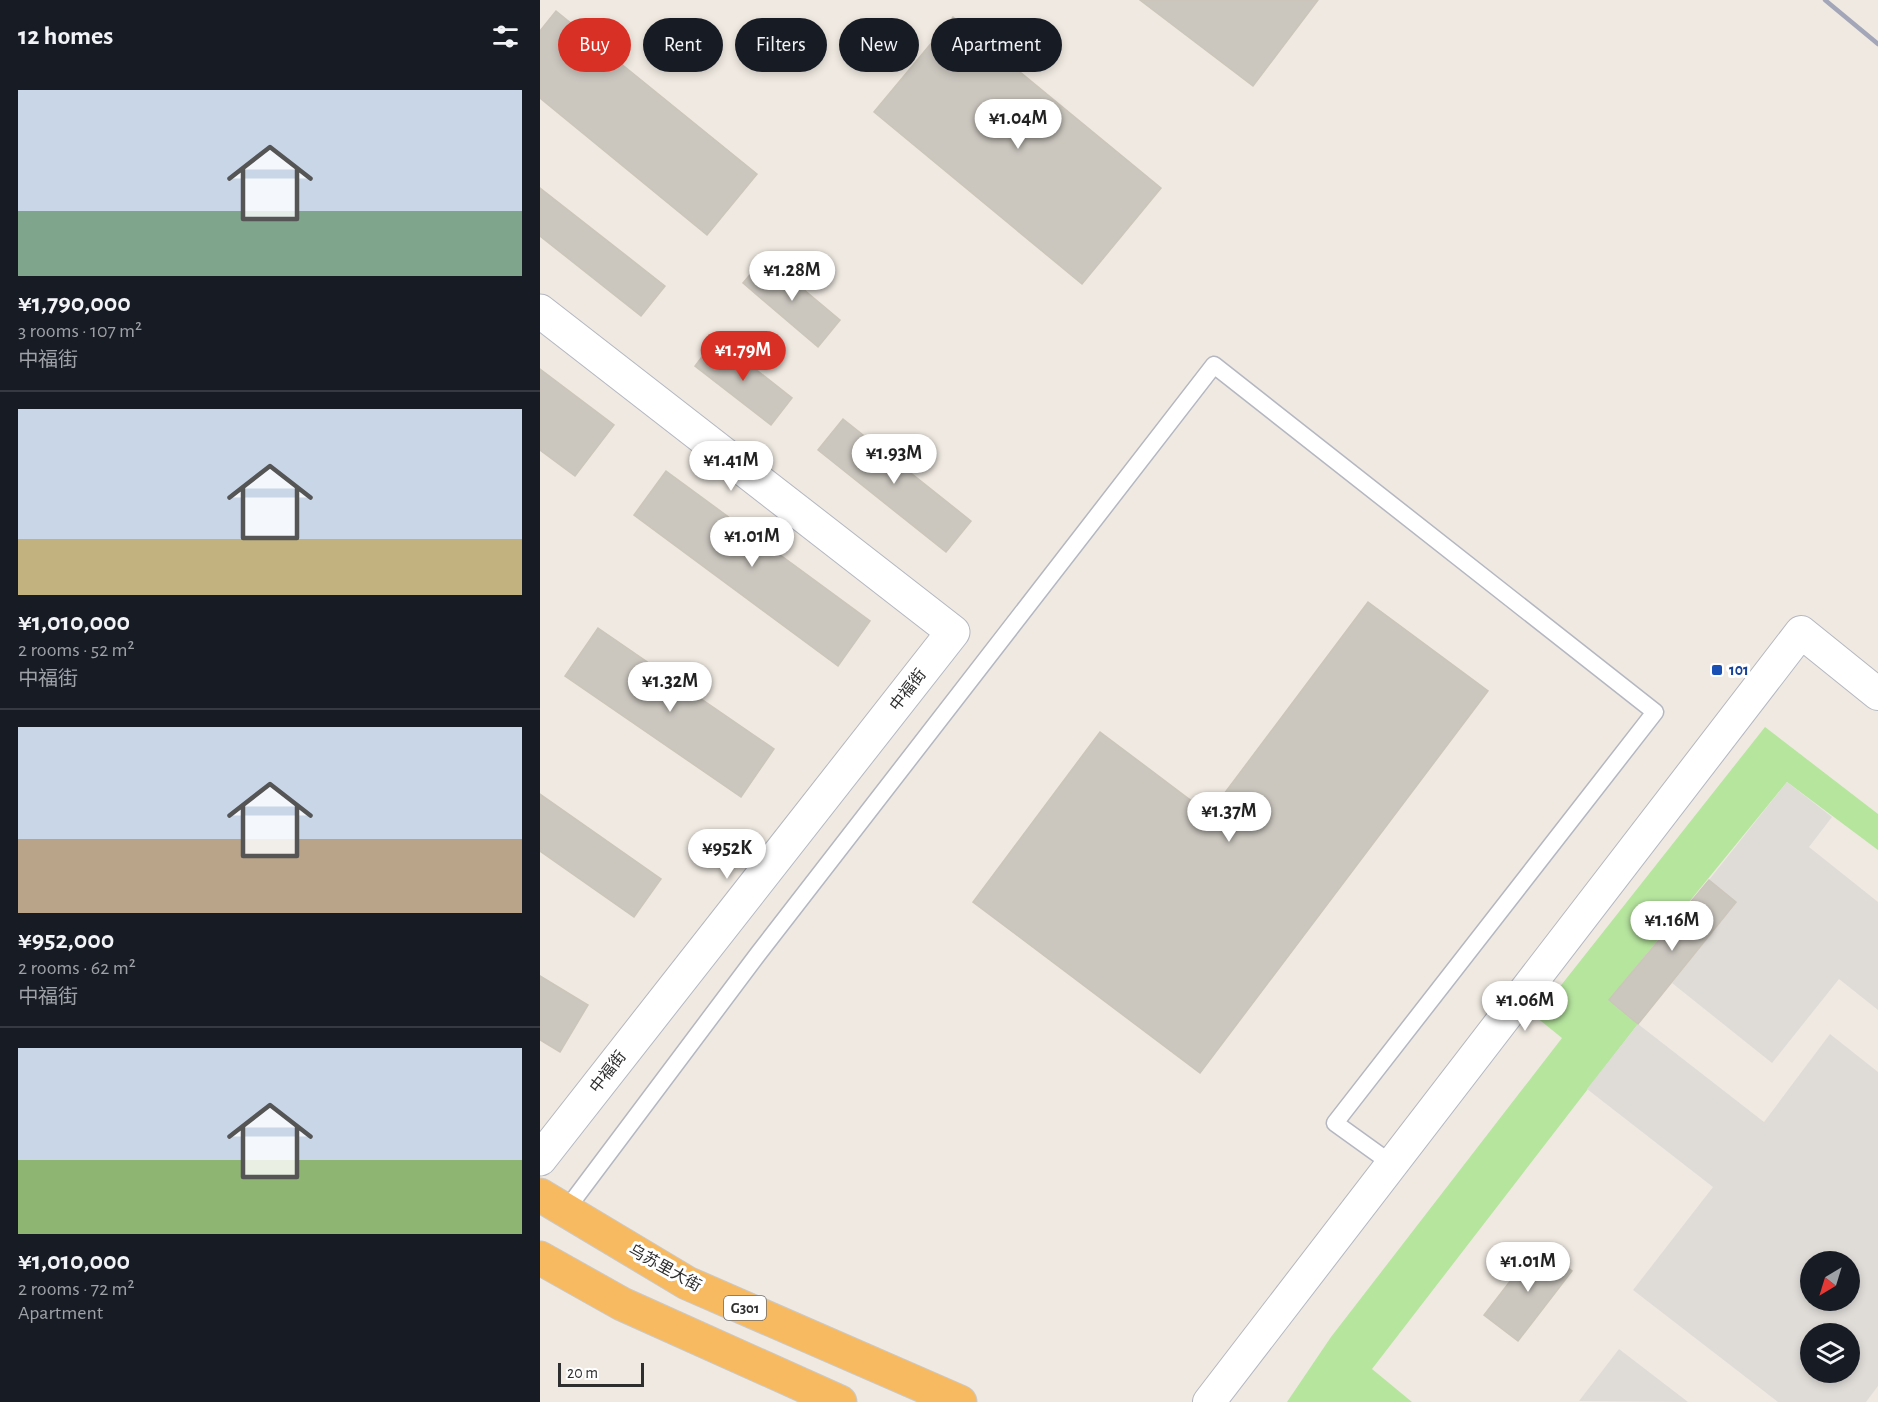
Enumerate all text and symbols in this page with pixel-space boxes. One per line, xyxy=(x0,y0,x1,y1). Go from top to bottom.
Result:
chip: Buy xyxy=(558,18,631,72)
chip: Rent xyxy=(643,18,723,72)
chip: Filters xyxy=(735,18,827,72)
chip: New xyxy=(839,18,919,72)
chip: Apartment xyxy=(931,18,1062,72)
icon: filters xyxy=(489,20,522,53)
text: 12 homes xyxy=(18,23,113,49)
pin: ¥1.04M xyxy=(969,99,1067,150)
text: ¥1.04M xyxy=(989,108,1047,128)
icon: home xyxy=(216,129,324,237)
pin: ¥1.28M xyxy=(743,251,841,302)
text: ¥1.28M xyxy=(763,260,821,280)
text: ¥1,790,000 xyxy=(18,290,131,316)
text: 3 rooms · 107 m² xyxy=(18,321,142,341)
pin: ¥1.79M xyxy=(694,331,792,382)
text: ¥1.79M xyxy=(715,340,771,360)
text: 中福街 xyxy=(18,350,78,370)
pin: ¥1.93M xyxy=(845,434,943,485)
pin: ¥1.41M xyxy=(682,441,780,492)
text: ¥1.93M xyxy=(866,443,922,463)
icon: home xyxy=(216,448,324,556)
text: ¥1.41M xyxy=(703,450,759,470)
pin: ¥1.01M xyxy=(703,517,801,568)
text: ¥1.01M xyxy=(724,526,780,546)
text: ¥1,010,000 xyxy=(18,609,130,635)
text: 2 rooms · 52 m² xyxy=(18,640,135,660)
pin: ¥1.32M xyxy=(621,662,719,713)
place label: 101 xyxy=(1729,662,1749,678)
marker: 101 xyxy=(1710,663,1724,677)
street label: 中福街 xyxy=(886,666,929,714)
text: 中福街 xyxy=(18,669,78,689)
text: ¥1.32M xyxy=(642,671,698,691)
icon: home xyxy=(216,766,324,874)
pin: ¥1.37M xyxy=(1180,792,1278,843)
text: ¥1.37M xyxy=(1201,801,1257,821)
pin: ¥952K xyxy=(685,829,769,880)
text: ¥952K xyxy=(702,838,752,858)
pin: ¥1.16M xyxy=(1623,901,1721,952)
text: ¥1.16M xyxy=(1644,910,1700,930)
text: ¥952,000 xyxy=(18,927,114,953)
text: 2 rooms · 62 m² xyxy=(18,958,136,978)
pin: ¥1.06M xyxy=(1476,981,1574,1032)
text: 中福街 xyxy=(18,987,78,1007)
text: ¥1.06M xyxy=(1496,990,1554,1010)
street label: 中福街 xyxy=(586,1048,629,1096)
icon: home xyxy=(216,1087,324,1195)
street label: 乌苏里大街 xyxy=(626,1241,704,1294)
pin: ¥1.01M xyxy=(1479,1242,1577,1293)
text: ¥1,010,000 xyxy=(18,1248,130,1274)
text: ¥1.01M xyxy=(1500,1251,1556,1271)
north arrow xyxy=(1800,1251,1860,1311)
map controls xyxy=(1800,1251,1860,1383)
text: 2 rooms · 72 m² xyxy=(18,1279,135,1299)
road number: G301 xyxy=(724,1296,766,1320)
text: Apartment xyxy=(18,1303,103,1323)
button: layers xyxy=(1800,1323,1860,1383)
scale bar xyxy=(558,1360,644,1388)
text: 20 m xyxy=(567,1365,598,1381)

